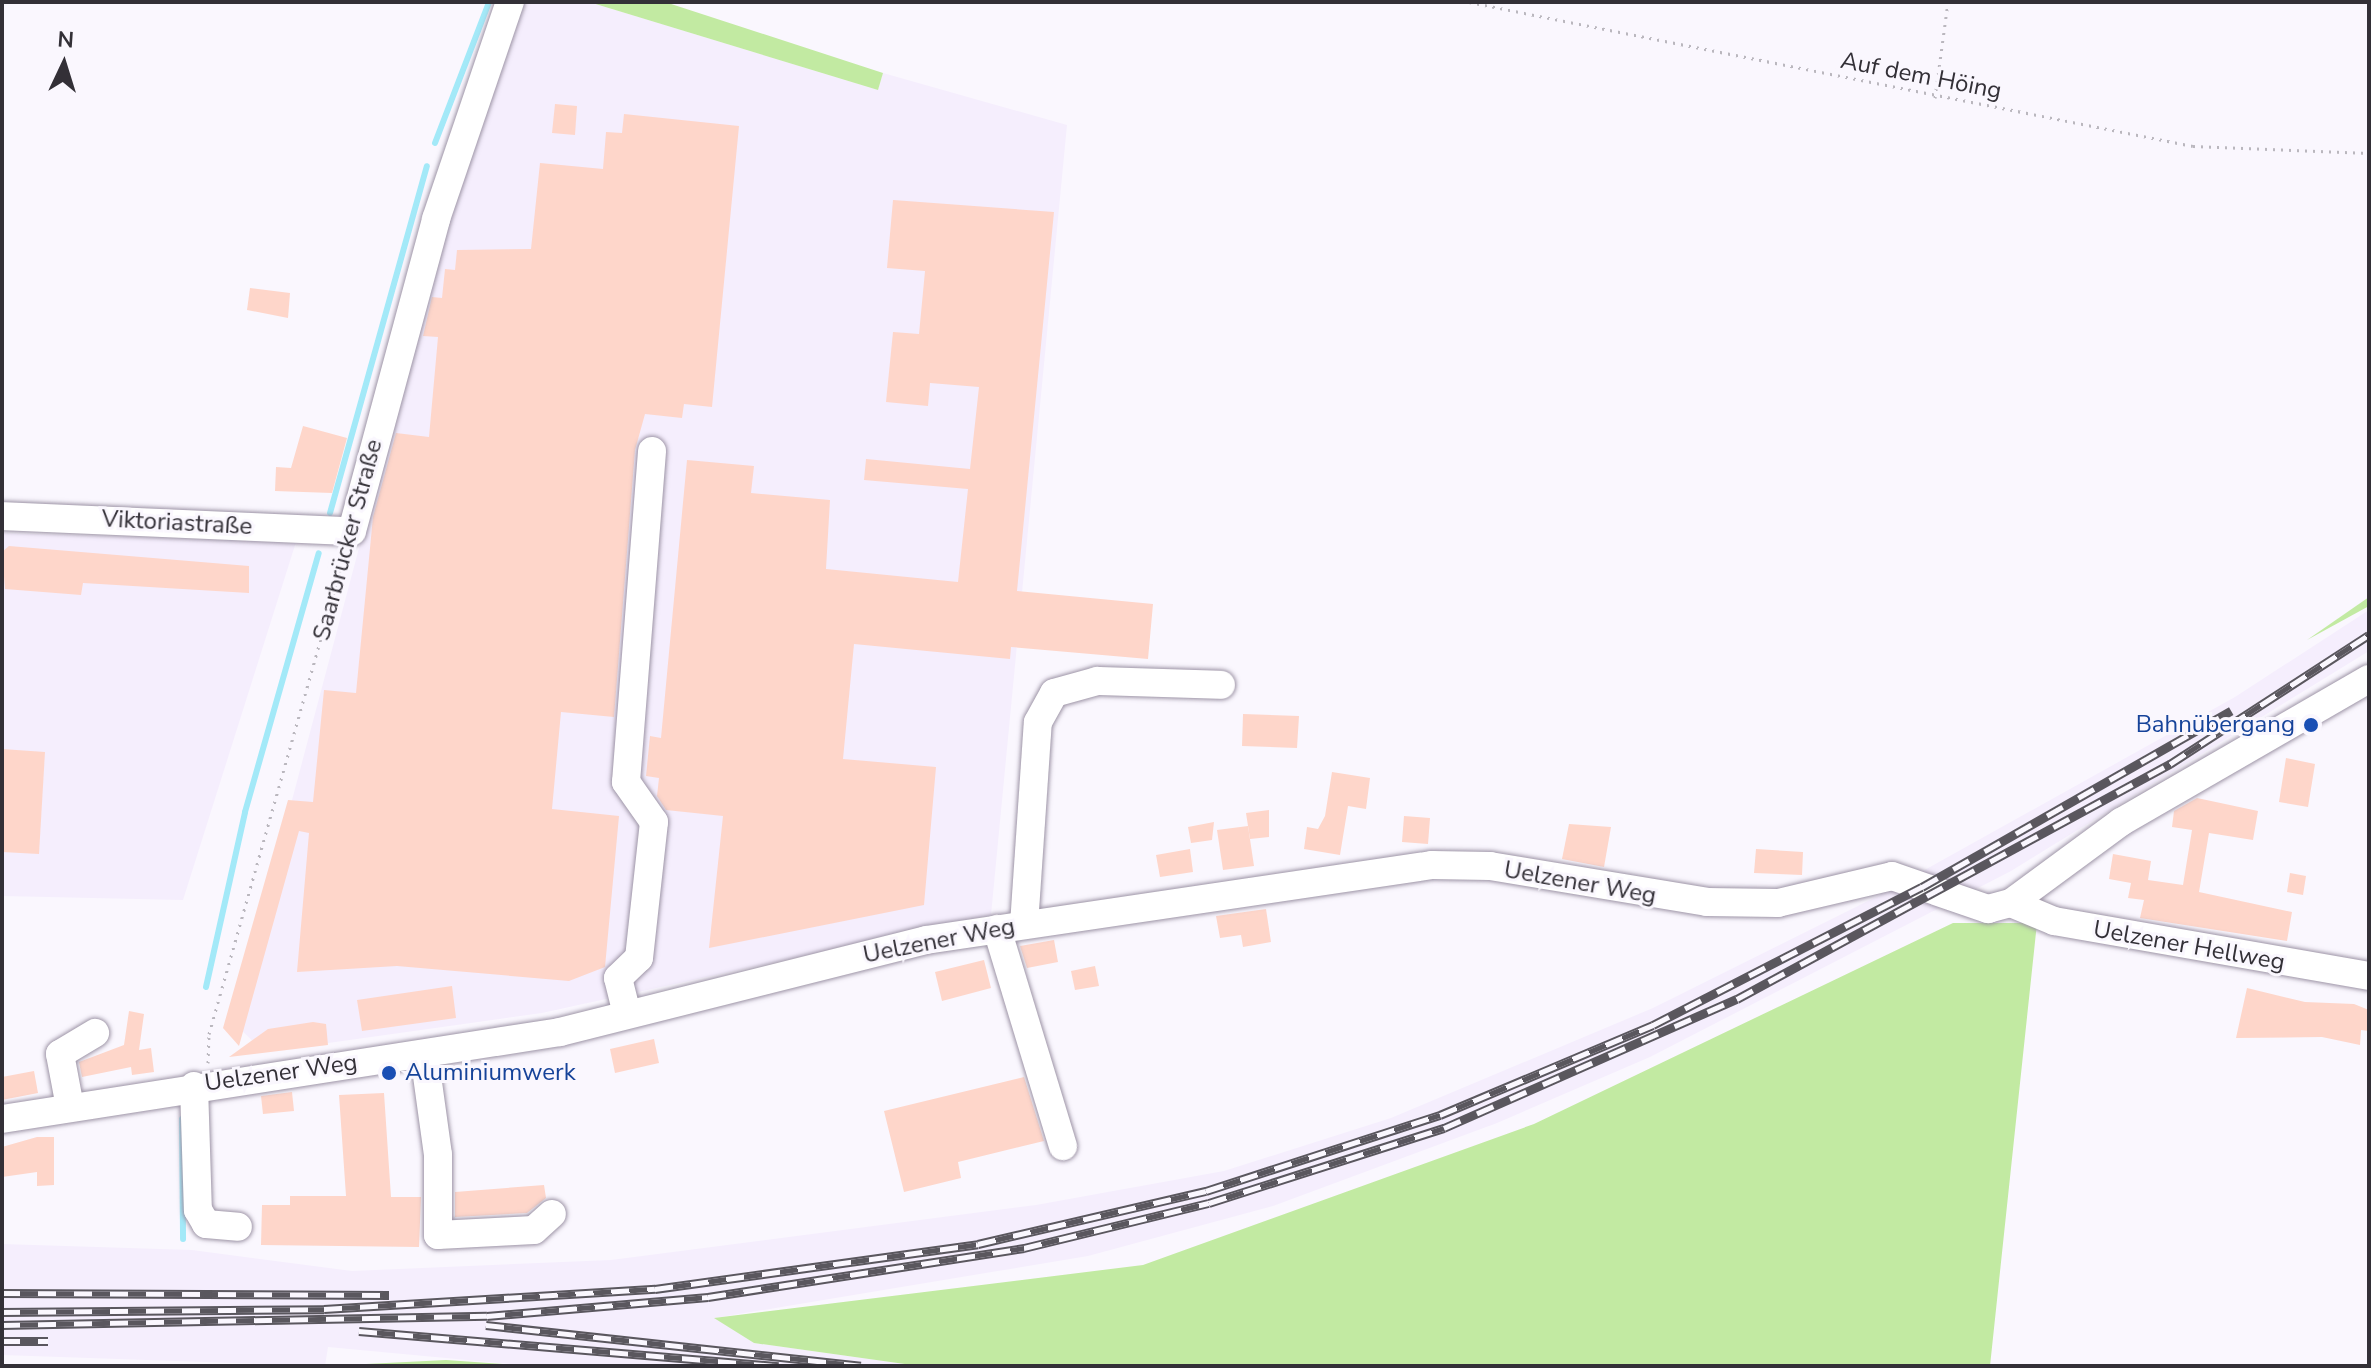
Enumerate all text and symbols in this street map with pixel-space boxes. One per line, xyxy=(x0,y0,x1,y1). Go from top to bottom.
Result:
north arrow xyxy=(24,24,104,104)
text: N xyxy=(56,25,75,56)
street label: Auf dem Höing xyxy=(1838,46,2004,106)
street label: Saarbrücker Straße xyxy=(307,436,389,644)
street label: Viktoriastraße xyxy=(101,505,253,541)
place label: Bahnübergang xyxy=(2136,711,2295,739)
marker: Bahnübergang xyxy=(2302,716,2320,734)
street label: Uelzener Weg xyxy=(1502,855,1658,911)
street label: Uelzener Weg xyxy=(861,912,1017,970)
street label: Uelzener Hellweg xyxy=(2091,915,2287,977)
street label: Uelzener Weg xyxy=(203,1048,359,1098)
place label: Aluminiumwerk xyxy=(405,1059,576,1087)
marker: Aluminiumwerk xyxy=(380,1064,398,1082)

